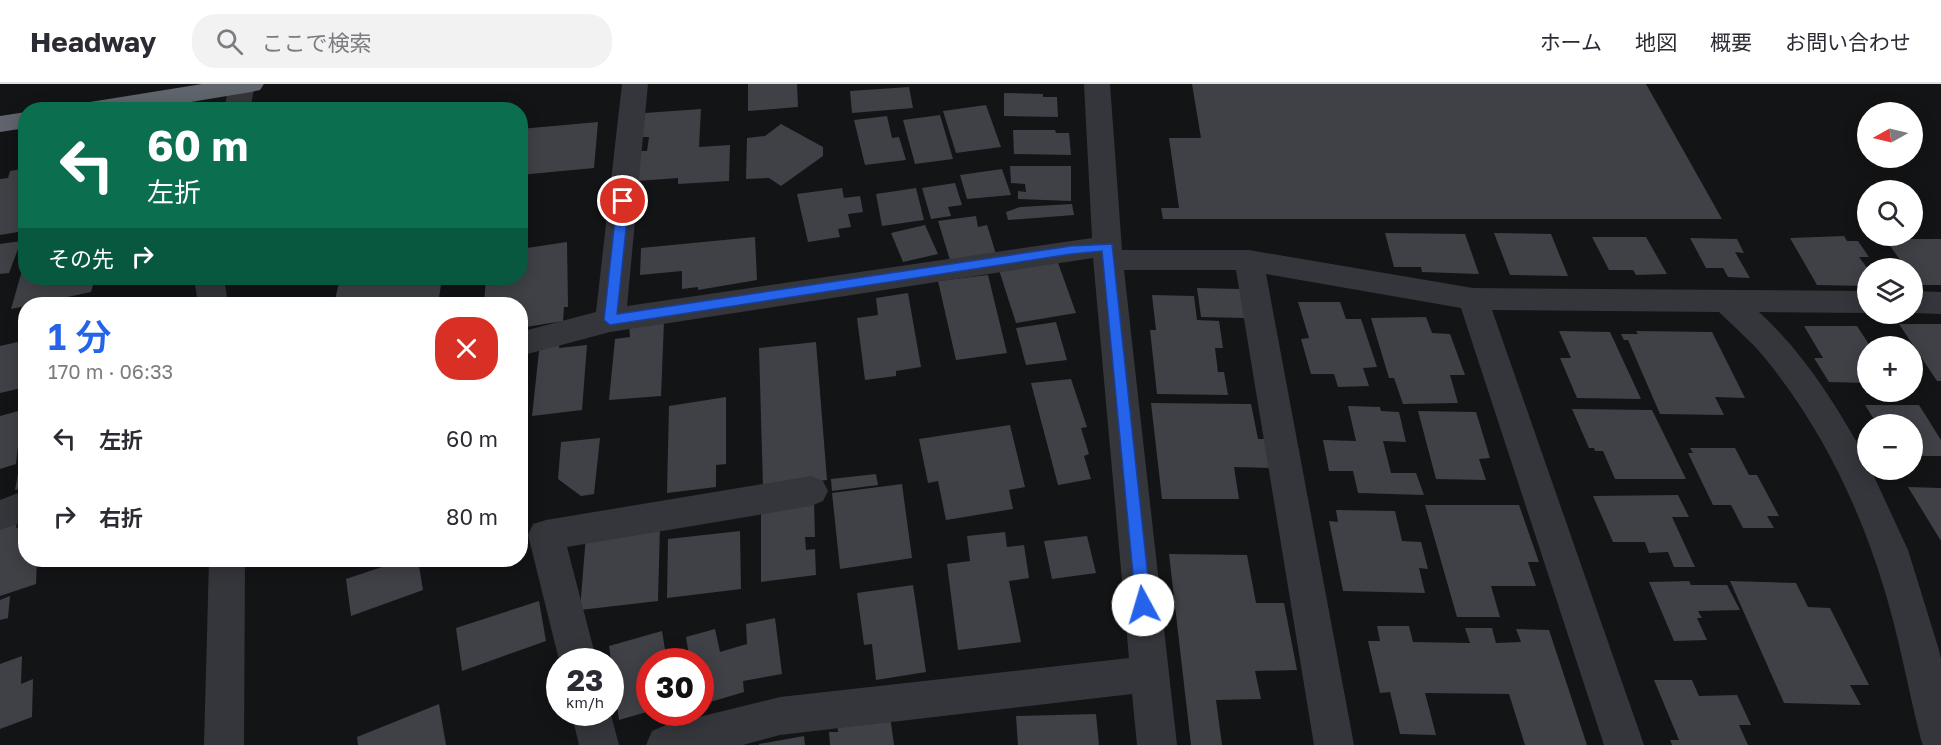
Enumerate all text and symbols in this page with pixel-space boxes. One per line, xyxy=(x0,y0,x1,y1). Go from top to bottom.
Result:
search box xyxy=(192,14,612,68)
text: Headway xyxy=(30,25,156,58)
icon: search xyxy=(213,25,246,58)
text: ここで検索 xyxy=(261,29,371,56)
text: ホーム xyxy=(1540,29,1602,55)
text: 地図 xyxy=(1635,29,1677,55)
text: 概要 xyxy=(1710,29,1752,55)
text: お問い合わせ xyxy=(1785,29,1911,55)
north arrow xyxy=(1857,102,1923,168)
map controls xyxy=(1857,102,1923,480)
text: 60 m xyxy=(147,120,248,170)
icon: left xyxy=(48,126,126,204)
pin xyxy=(597,175,648,226)
text: 左折 xyxy=(147,176,201,208)
button: search xyxy=(1857,180,1923,246)
icon: arrive xyxy=(606,184,639,217)
icon: right xyxy=(126,240,159,273)
text: その先 xyxy=(48,245,114,272)
button: layers xyxy=(1857,258,1923,324)
text: 1 分 xyxy=(48,315,111,358)
button: close xyxy=(435,317,498,380)
button: + xyxy=(1857,336,1923,402)
text: 170 m · 06:33 xyxy=(48,359,173,383)
button: − xyxy=(1857,414,1923,480)
icon: left xyxy=(48,422,81,455)
text: 60 m xyxy=(446,425,498,452)
text: 左折 xyxy=(99,426,143,453)
icon: right xyxy=(48,500,81,533)
text: 80 m xyxy=(446,503,498,530)
text: 右折 xyxy=(99,504,143,531)
position arrow xyxy=(1111,573,1175,637)
speed limit sign: 30 xyxy=(636,648,714,726)
text: 23 xyxy=(567,662,603,698)
text: km/h xyxy=(566,693,604,711)

